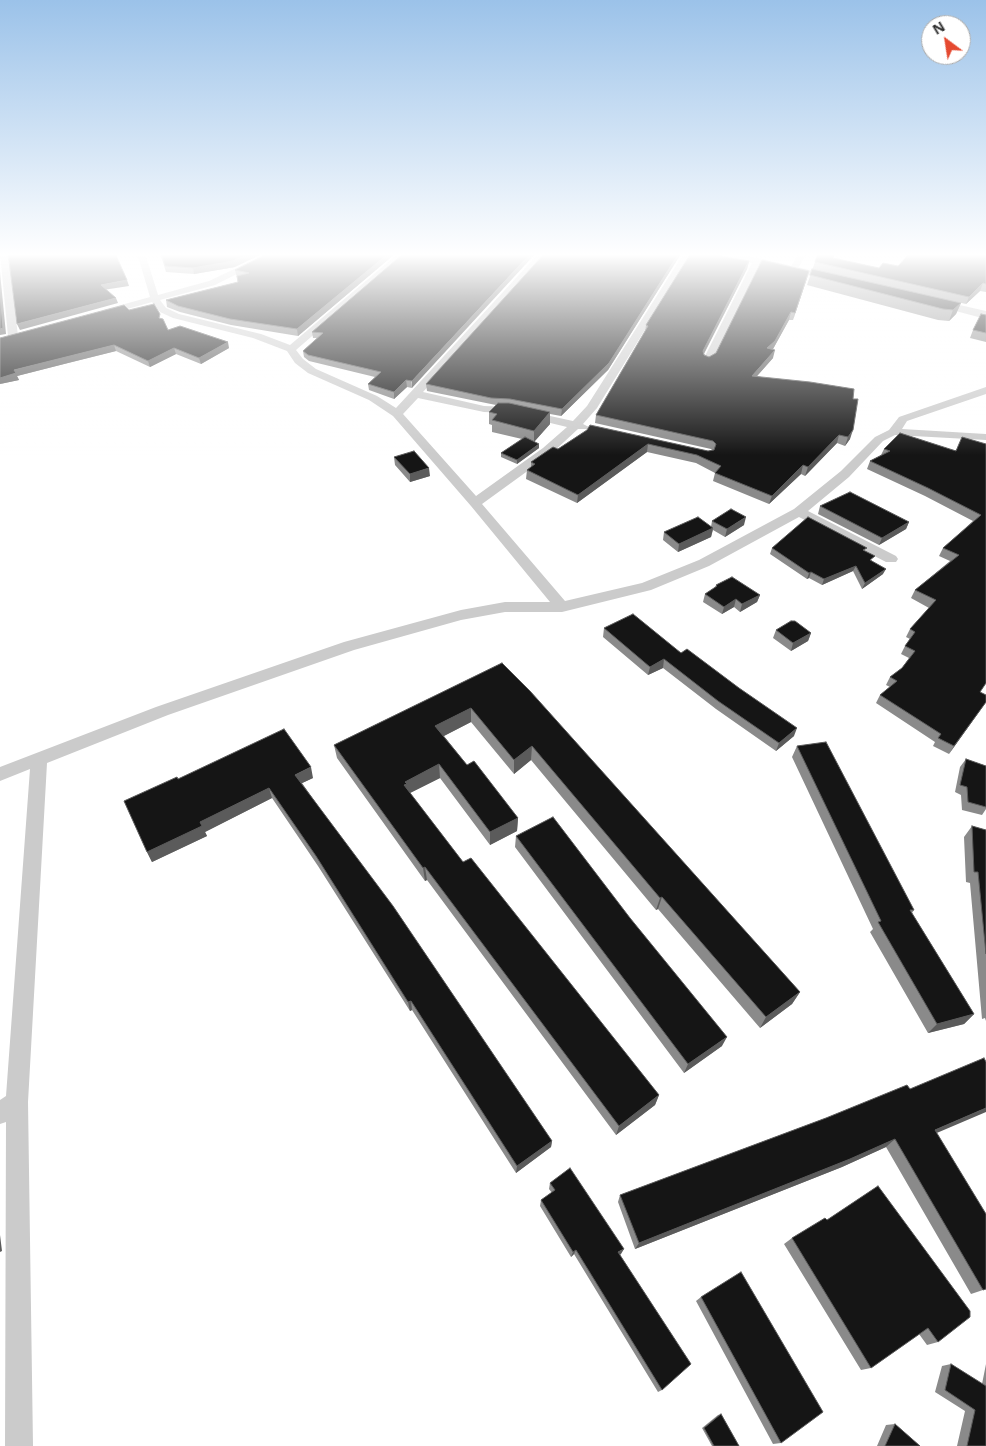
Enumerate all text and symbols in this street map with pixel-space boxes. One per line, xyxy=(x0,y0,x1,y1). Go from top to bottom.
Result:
north arrow xyxy=(921,15,971,65)
text: N xyxy=(929,16,948,39)

